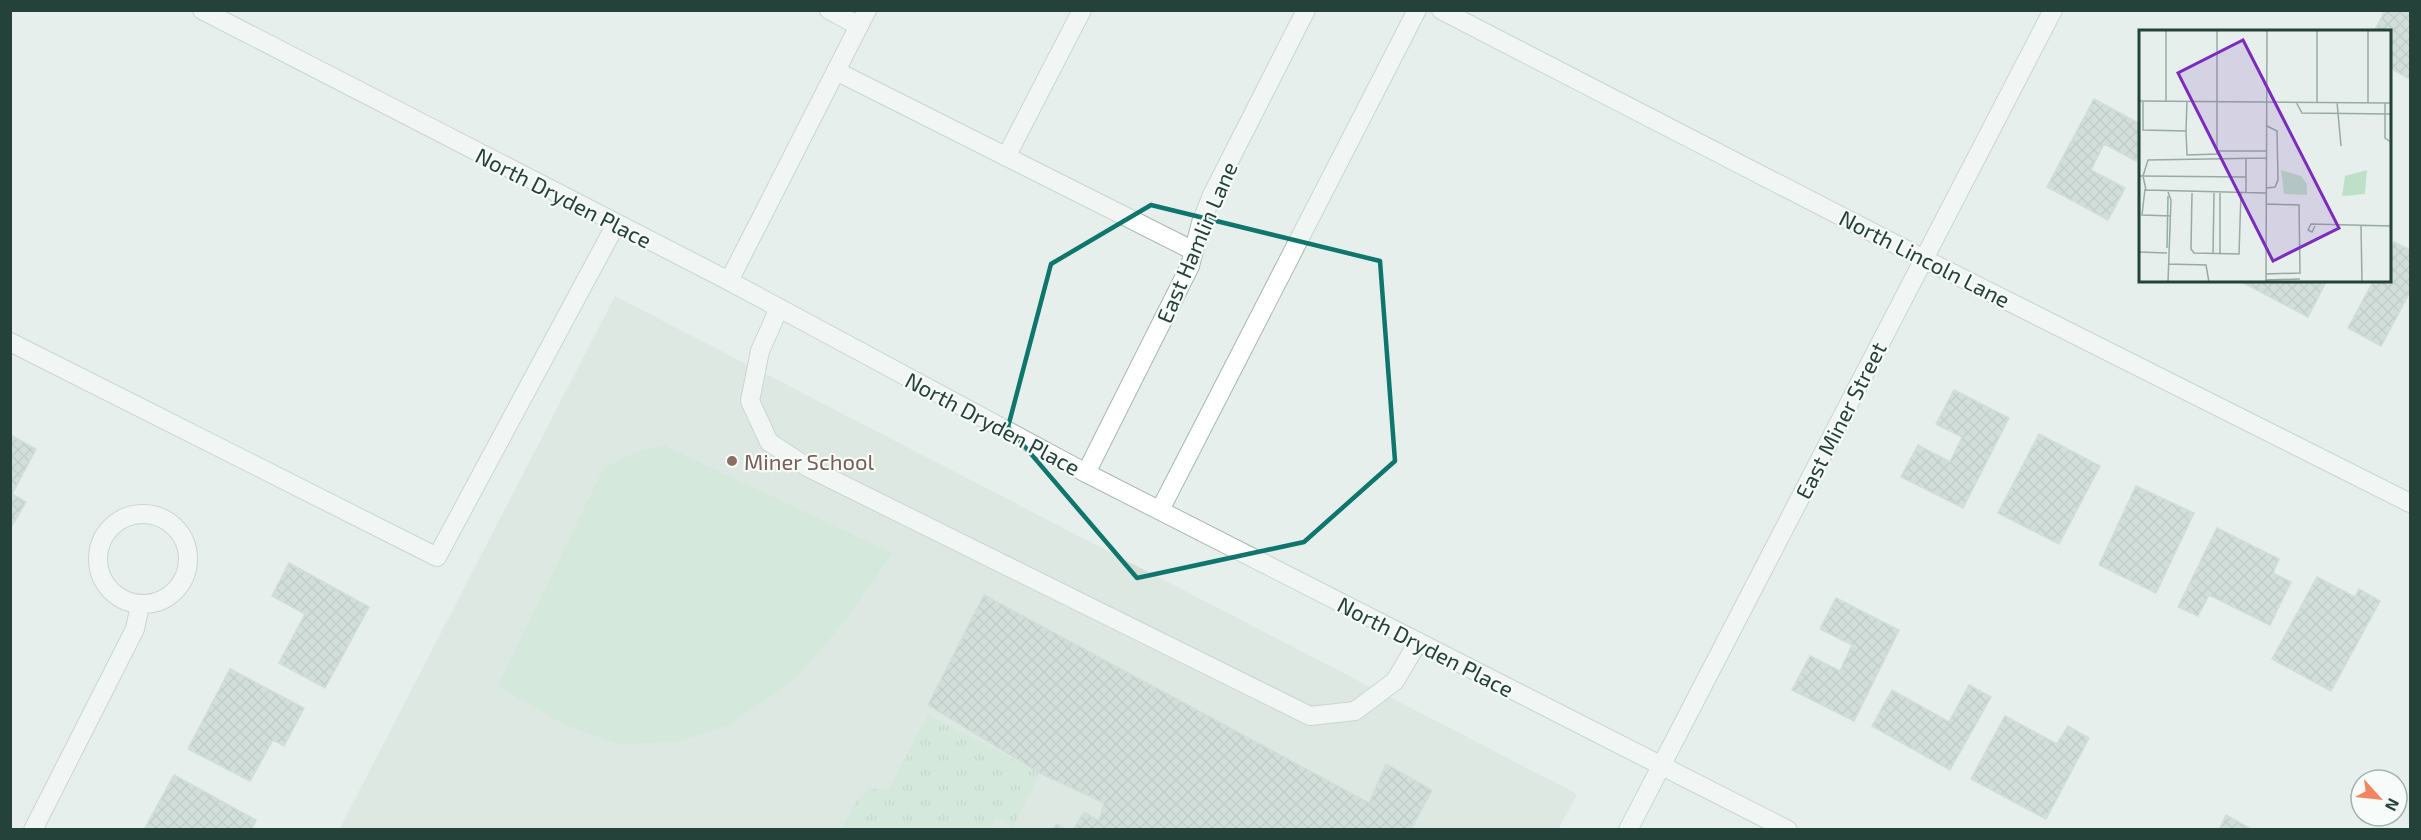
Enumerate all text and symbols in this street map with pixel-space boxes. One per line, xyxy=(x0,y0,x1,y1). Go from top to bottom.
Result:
inset map xyxy=(2139,30,2391,282)
street label: North Dryden Place xyxy=(472,141,656,253)
street label: East Hamlin Lane xyxy=(1150,157,1242,327)
street label: North Lincoln Lane xyxy=(1835,204,2015,312)
street label: East Miner Street xyxy=(1789,337,1891,503)
street label: North Dryden Place xyxy=(901,366,1085,480)
place label: Miner School xyxy=(744,448,874,474)
marker: Miner School xyxy=(725,454,739,468)
street label: North Dryden Place xyxy=(1334,590,1518,702)
north arrow xyxy=(2349,768,2409,828)
text: N xyxy=(2382,796,2404,815)

